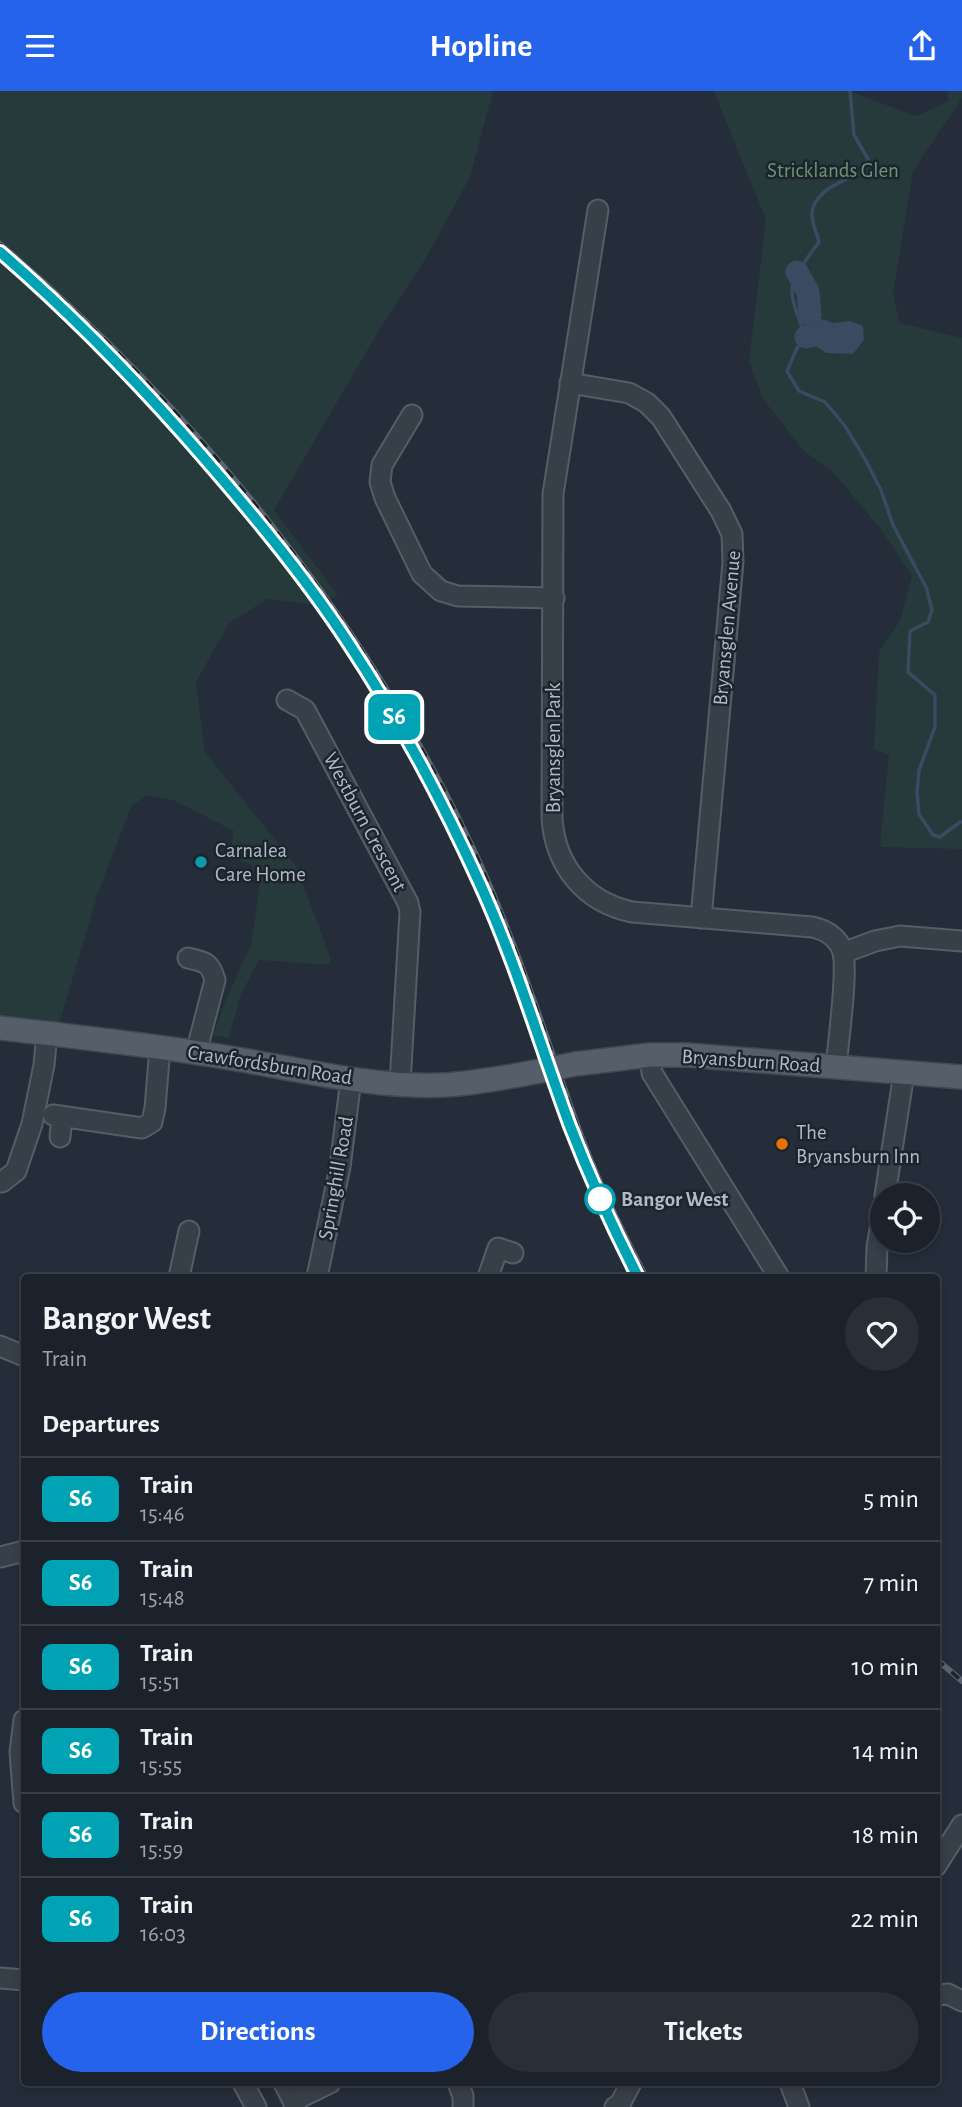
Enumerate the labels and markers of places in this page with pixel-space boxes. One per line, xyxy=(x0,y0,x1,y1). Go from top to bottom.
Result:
place label: Carnalea Care Home xyxy=(215,840,306,885)
marker: Carnalea Care Home xyxy=(193,854,209,870)
place label: The Bryansburn Inn xyxy=(796,1122,920,1167)
marker: The Bryansburn Inn xyxy=(774,1136,790,1152)
marker: Bangor West xyxy=(585,1184,615,1214)
place label: Bangor West xyxy=(621,1189,728,1210)

